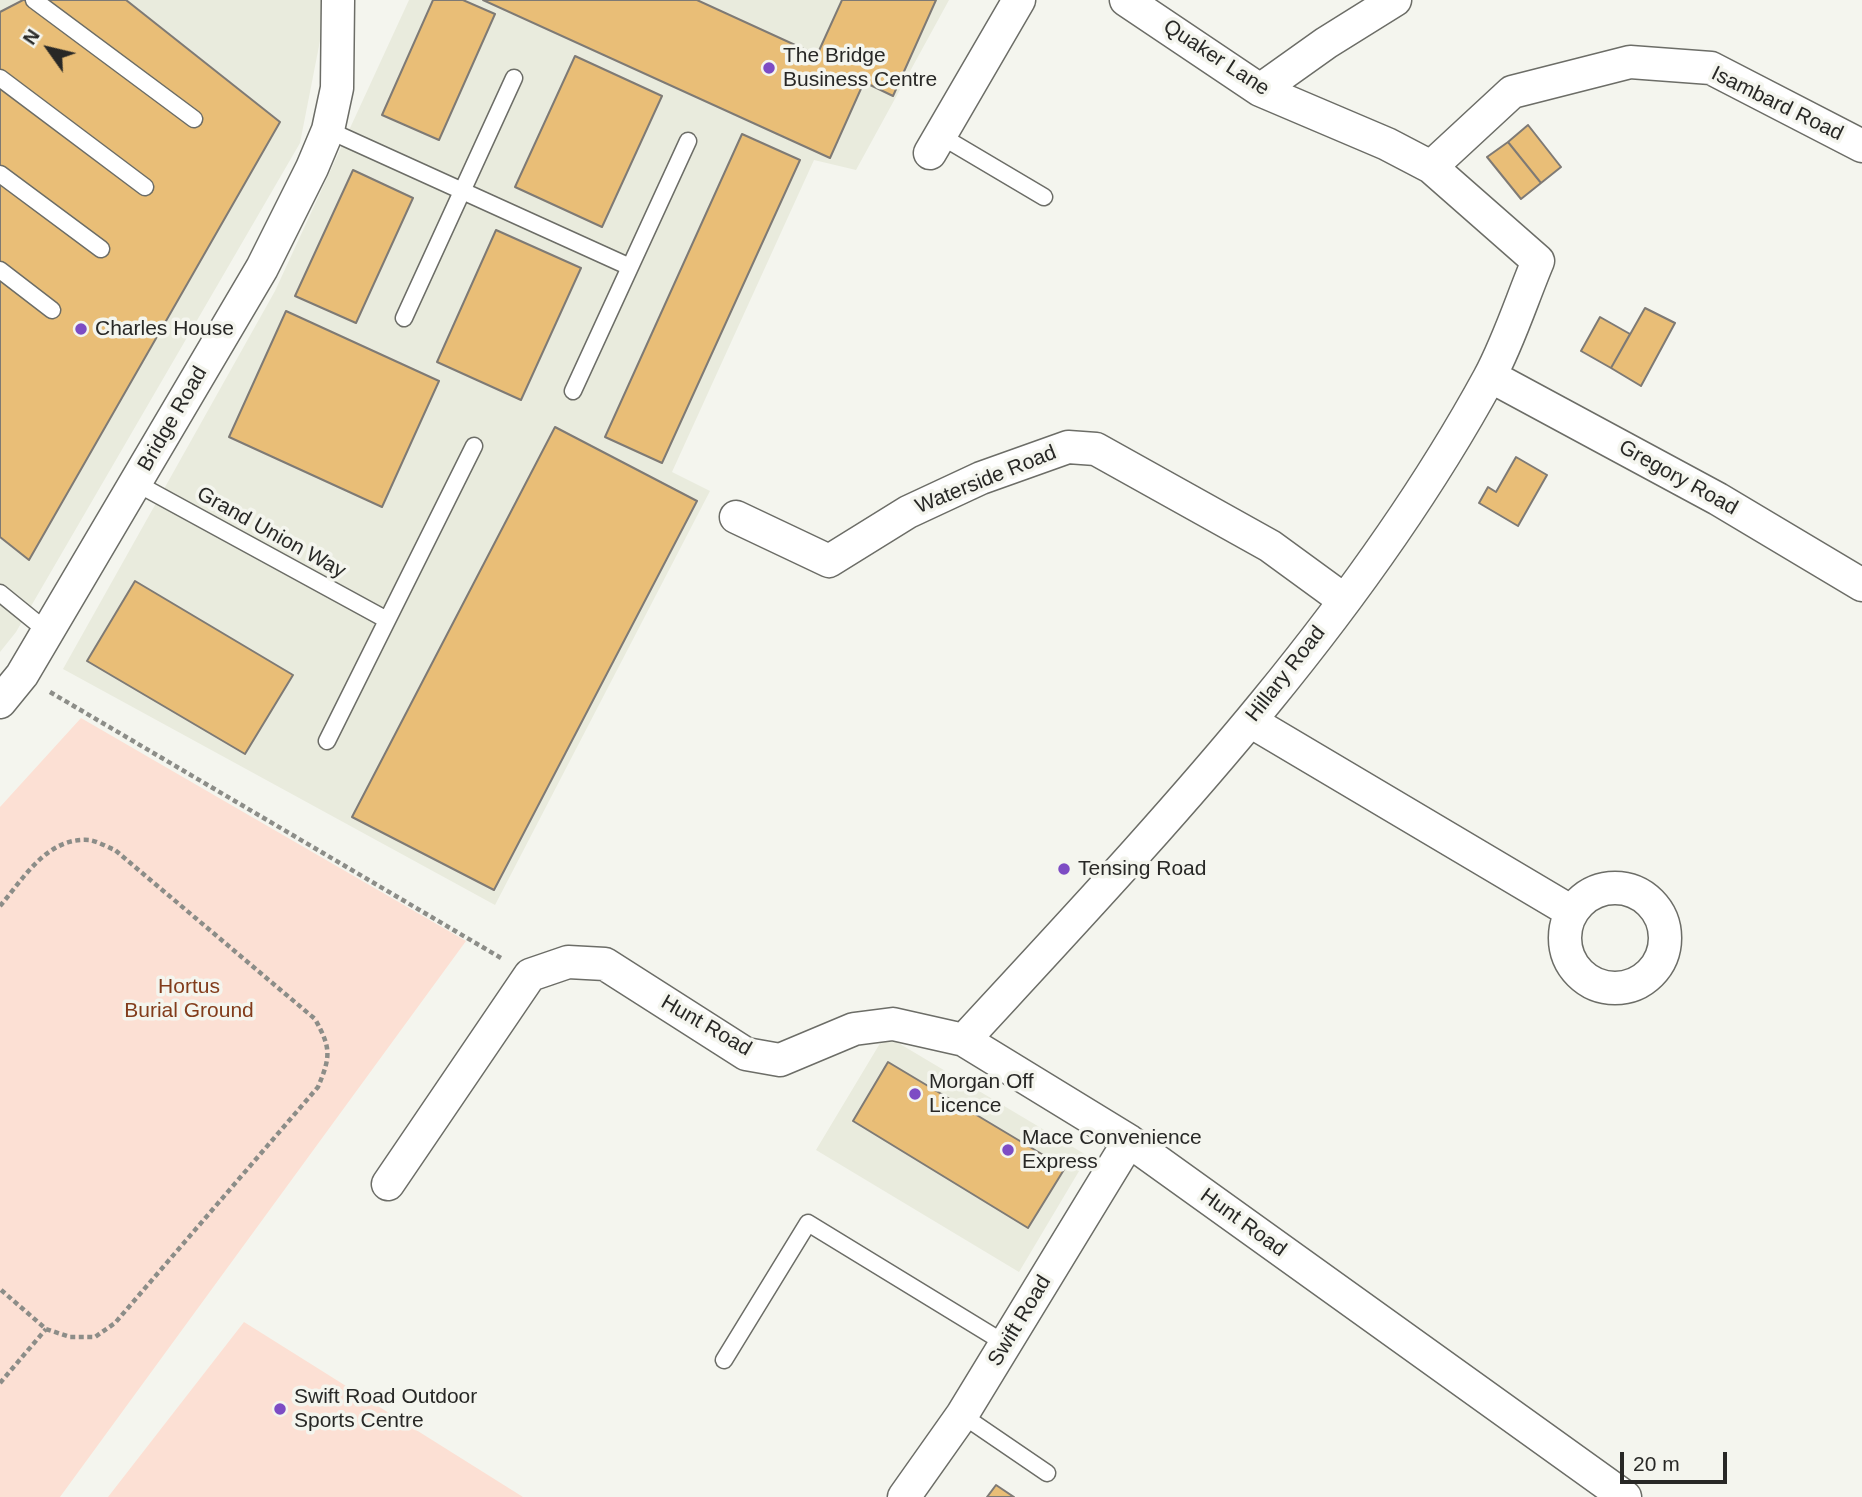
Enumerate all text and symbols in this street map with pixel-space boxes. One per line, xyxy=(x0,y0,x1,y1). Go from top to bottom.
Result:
north arrow xyxy=(14,14,84,84)
street label: Quaker Lane xyxy=(1158,14,1274,102)
text: N xyxy=(19,25,44,49)
place label: The Bridge Business Centre xyxy=(783,43,937,93)
marker: The Bridge Business Centre xyxy=(761,60,777,76)
street label: Isambard Road xyxy=(1707,61,1847,147)
place label: Charles House xyxy=(95,316,234,342)
marker: Charles House xyxy=(73,321,89,337)
street label: Bridge Road xyxy=(133,362,213,476)
street label: Gregory Road xyxy=(1614,435,1742,521)
street label: Waterside Road xyxy=(912,440,1060,520)
street label: Grand Union Way xyxy=(192,482,350,584)
street label: Hillary Road xyxy=(1241,621,1331,727)
place label: Tensing Road xyxy=(1078,856,1206,882)
marker: Tensing Road xyxy=(1056,861,1072,877)
park label: Hortus Burial Ground xyxy=(124,974,254,1024)
street label: Hunt Road xyxy=(656,990,756,1062)
place label: Morgan Off Licence xyxy=(929,1069,1034,1119)
marker: Morgan Off Licence xyxy=(907,1086,923,1102)
place label: Mace Convenience Express xyxy=(1022,1125,1202,1175)
marker: Mace Convenience Express xyxy=(1000,1142,1016,1158)
street label: Hunt Road xyxy=(1195,1183,1291,1263)
street label: Swift Road xyxy=(983,1271,1057,1371)
place label: Swift Road Outdoor Sports Centre xyxy=(294,1384,477,1434)
marker: Swift Road Outdoor Sports Centre xyxy=(272,1401,288,1417)
scale bar xyxy=(1624,1438,1731,1482)
text: 20 m xyxy=(1633,1452,1680,1475)

